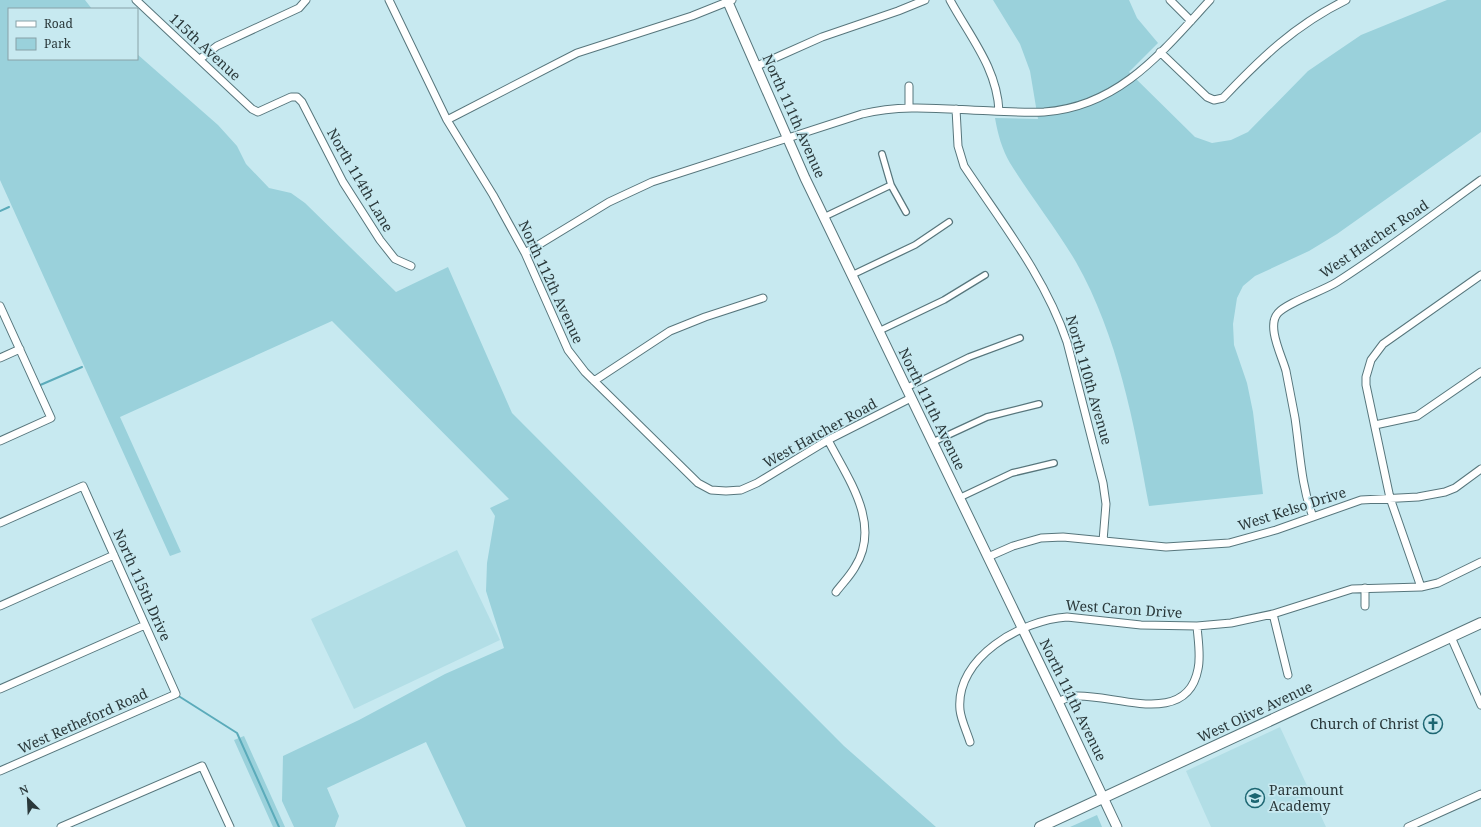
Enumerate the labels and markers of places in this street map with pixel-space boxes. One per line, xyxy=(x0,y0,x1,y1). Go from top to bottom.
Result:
church icon: Church of Christ xyxy=(1422,713,1444,735)
place label: Church of Christ xyxy=(1310,714,1419,733)
place label: Paramount Academy xyxy=(1269,780,1344,815)
school or university icon: Paramount Academy xyxy=(1244,787,1266,809)

